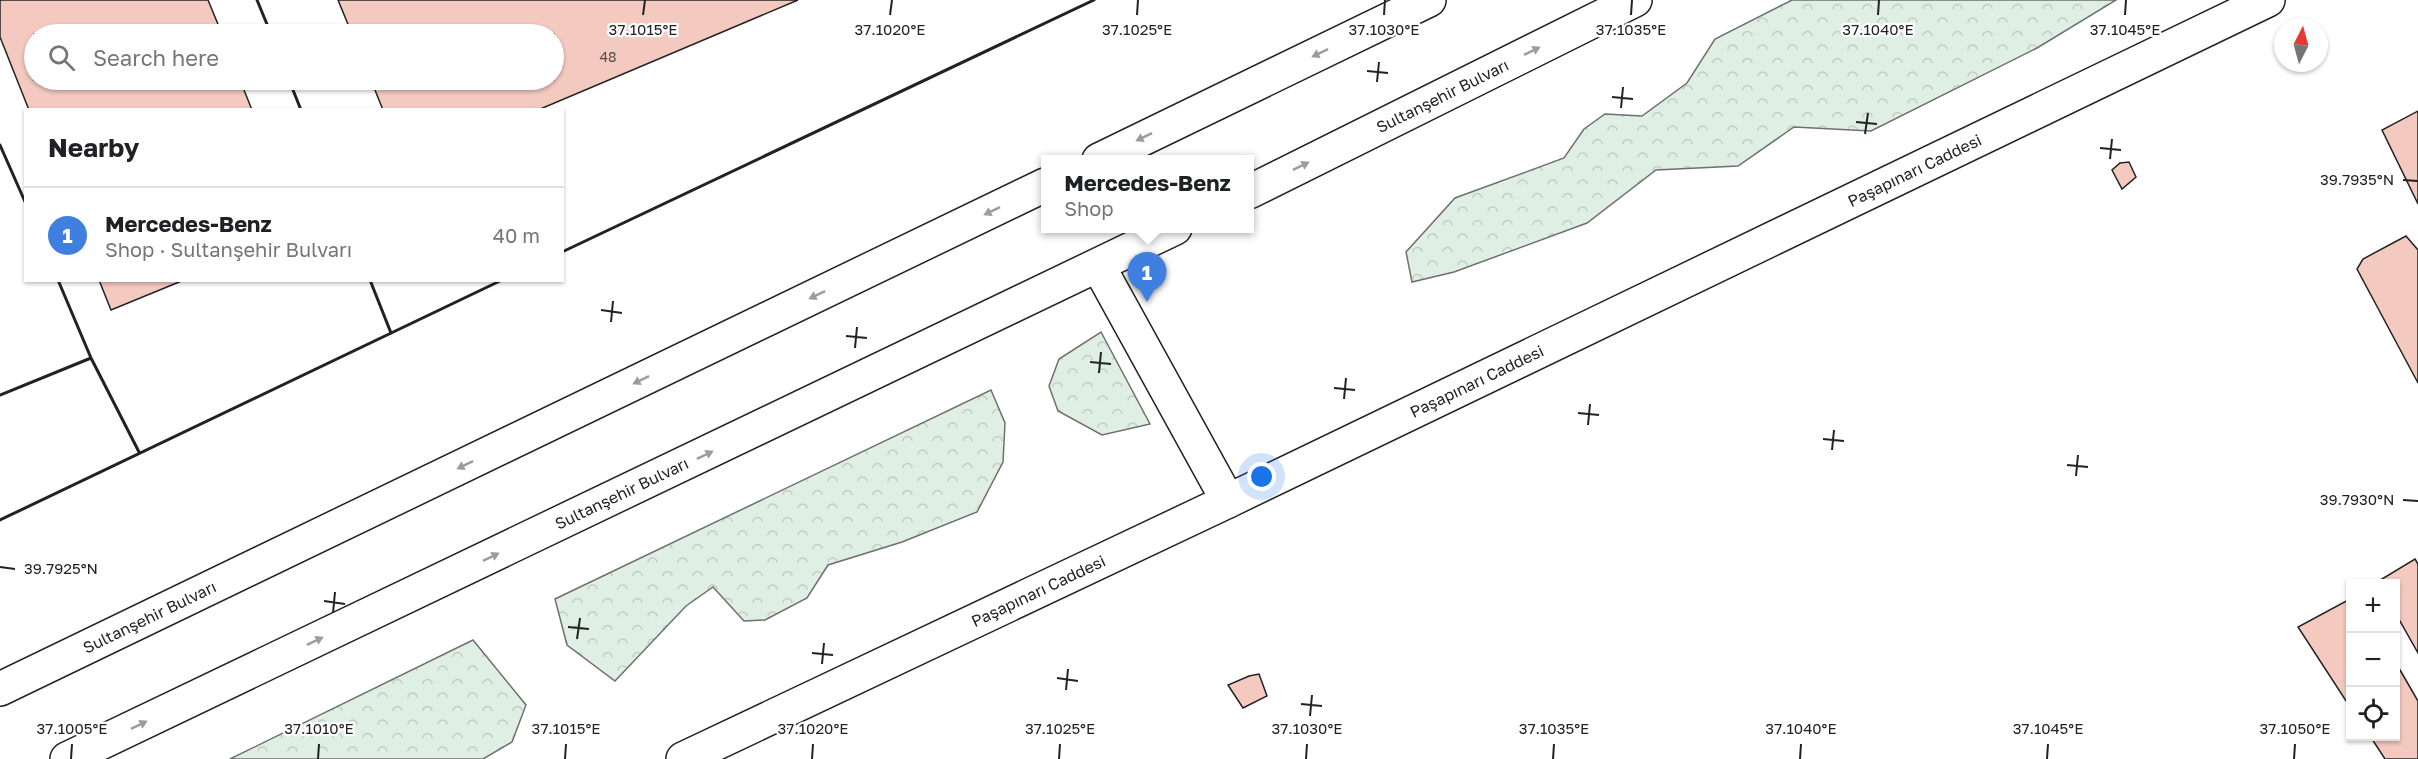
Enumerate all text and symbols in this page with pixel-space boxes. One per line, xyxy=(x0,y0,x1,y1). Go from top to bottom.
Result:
north arrow xyxy=(2274,18,2328,72)
text: 37.1015°E xyxy=(609,20,677,38)
text: 37.1020°E xyxy=(855,20,925,38)
text: 37.1025°E xyxy=(1102,20,1172,38)
text: 37.1030°E xyxy=(1349,20,1419,38)
text: 37.1035°E xyxy=(1596,20,1666,38)
text: 37.1040°E xyxy=(1842,20,1914,38)
text: 37.1045°E xyxy=(2090,20,2160,38)
search box xyxy=(24,24,564,90)
icon: search xyxy=(45,41,78,74)
text: Search here xyxy=(93,44,219,71)
one-way arrow xyxy=(1524,46,1541,56)
one-way arrow xyxy=(1311,47,1329,57)
house number: 48 xyxy=(599,48,617,65)
street label: Sultanşehir Bulvarı xyxy=(1373,54,1512,137)
street label: Paşapınarı Caddesi xyxy=(1844,130,1985,211)
text: Nearby xyxy=(48,132,139,163)
one-way arrow xyxy=(1136,133,1153,142)
popup xyxy=(1041,155,1254,233)
one-way arrow xyxy=(1293,161,1310,171)
text: Mercedes-Benz xyxy=(1064,169,1231,196)
text: 39.7935°N xyxy=(2320,170,2394,188)
text: Shop xyxy=(1064,196,1114,220)
one-way arrow xyxy=(984,206,1001,215)
text: Mercedes-Benz xyxy=(105,210,272,237)
text: 1 xyxy=(62,223,73,247)
text: 40 m xyxy=(493,223,540,247)
text: Shop · Sultanşehir Bulvarı xyxy=(105,237,352,261)
pin: 1 xyxy=(1128,252,1166,302)
one-way arrow xyxy=(808,291,825,300)
street label: Paşapınarı Caddesi xyxy=(1406,340,1547,422)
one-way arrow xyxy=(632,375,649,385)
one-way arrow xyxy=(696,450,713,459)
street label: Sultanşehir Bulvarı xyxy=(552,453,692,534)
one-way arrow xyxy=(457,460,474,469)
your location xyxy=(1247,462,1276,491)
text: 39.7930°N xyxy=(2320,490,2394,508)
street label: Paşapınarı Caddesi xyxy=(968,551,1109,631)
one-way arrow xyxy=(482,552,500,562)
text: 39.7925°N xyxy=(24,559,98,577)
street label: Sultanşehir Bulvarı xyxy=(80,576,219,658)
map controls xyxy=(2346,579,2400,741)
button: + xyxy=(2346,579,2400,633)
button: − xyxy=(2346,633,2400,687)
one-way arrow xyxy=(307,636,324,645)
button: locate xyxy=(2346,687,2400,741)
text: 37.1005°E xyxy=(37,719,107,737)
text: 37.1010°E xyxy=(284,719,354,737)
text: 37.1015°E xyxy=(532,719,600,737)
text: 37.1020°E xyxy=(778,719,848,737)
text: 37.1025°E xyxy=(1025,719,1095,737)
text: 37.1030°E xyxy=(1272,719,1342,737)
text: 37.1035°E xyxy=(1519,719,1589,737)
text: 37.1040°E xyxy=(1765,719,1837,737)
text: 37.1045°E xyxy=(2013,719,2083,737)
text: 37.1050°E xyxy=(2260,719,2330,737)
one-way arrow xyxy=(131,720,148,729)

